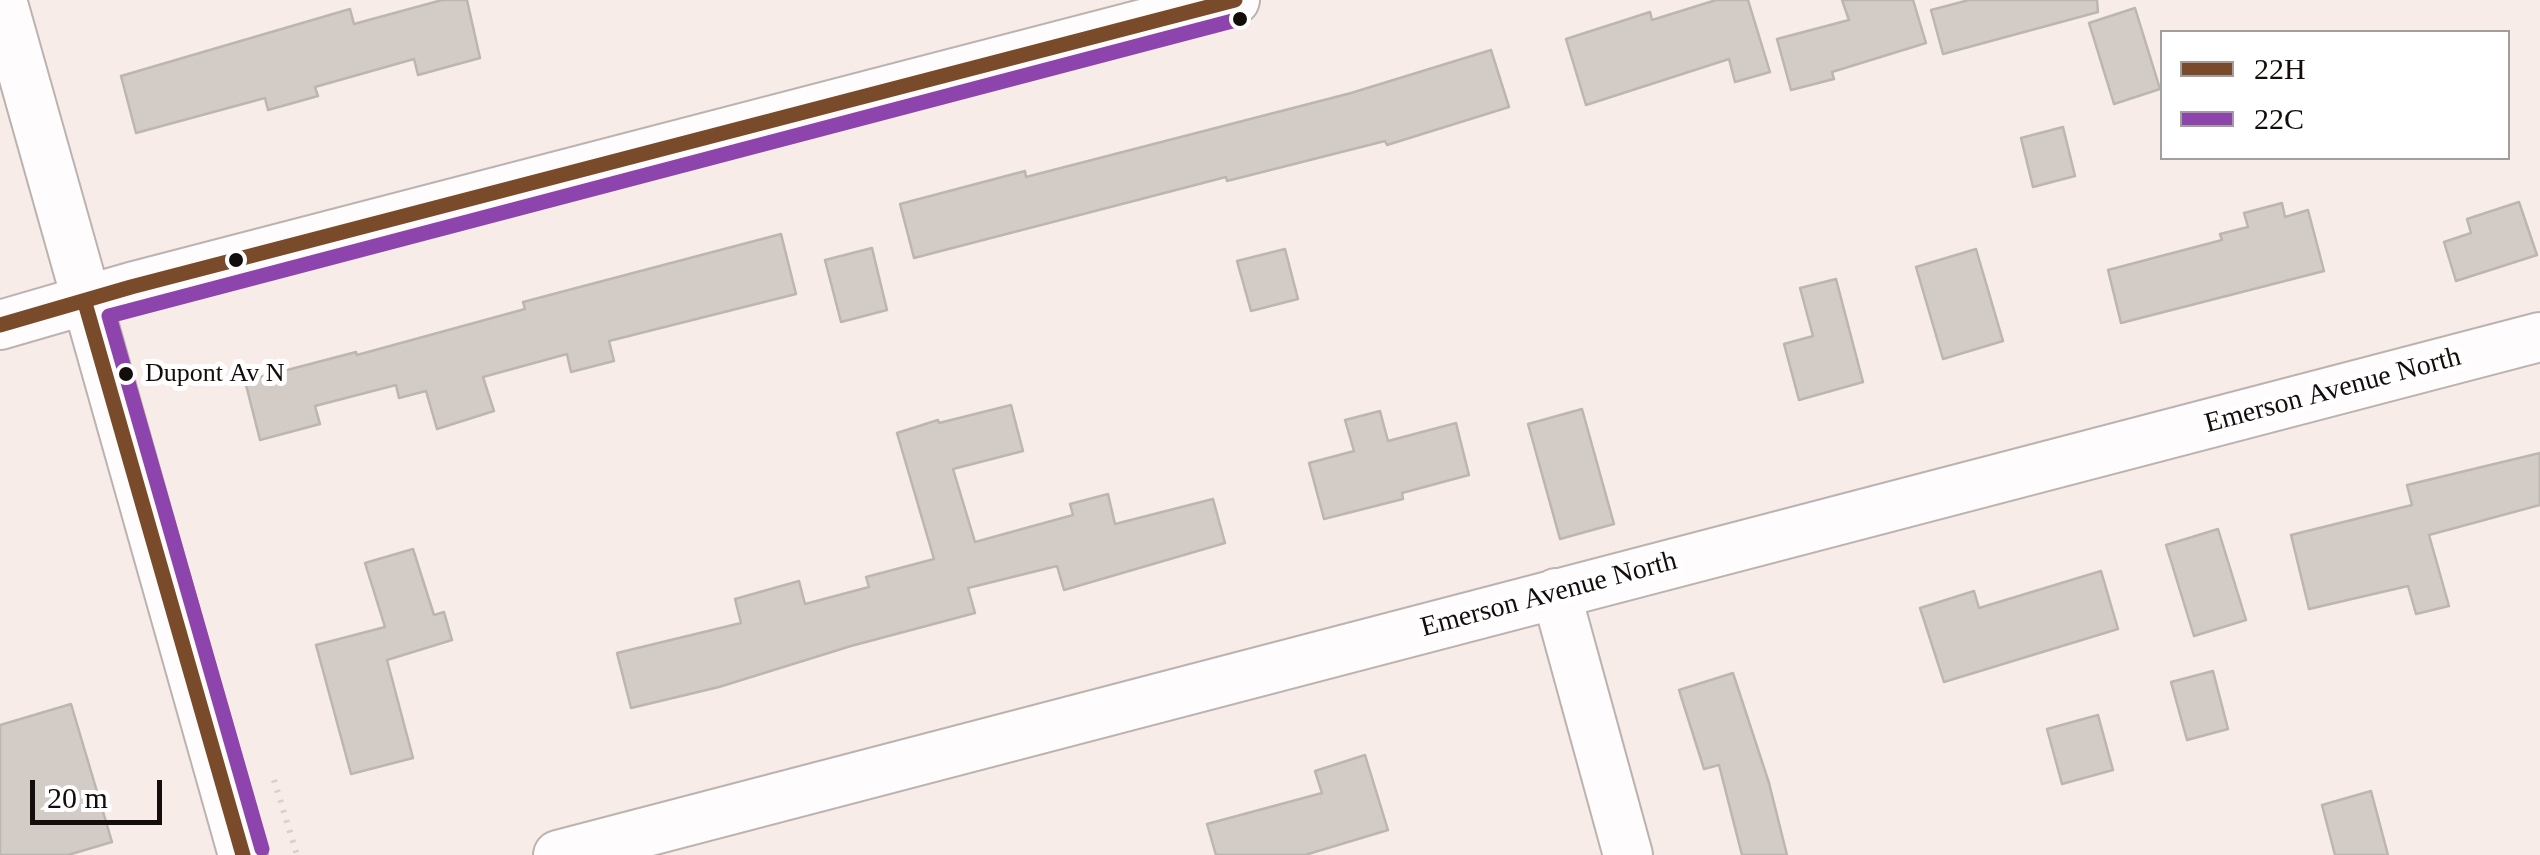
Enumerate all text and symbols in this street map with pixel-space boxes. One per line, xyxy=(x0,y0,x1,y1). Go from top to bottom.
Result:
unlabelled marker xyxy=(1230,9,1250,29)
legend xyxy=(2160,30,2510,160)
text: 22H xyxy=(2254,52,2306,85)
text: 22C xyxy=(2254,102,2304,135)
unlabelled marker xyxy=(226,250,246,270)
street label: Emerson Avenue North xyxy=(2201,341,2465,441)
place label: Dupont Av N xyxy=(145,358,285,390)
marker: Dupont Av N xyxy=(116,364,136,384)
street label: Emerson Avenue North xyxy=(1417,545,1681,645)
scale bar xyxy=(35,760,168,822)
text: 20 m xyxy=(47,781,108,814)

